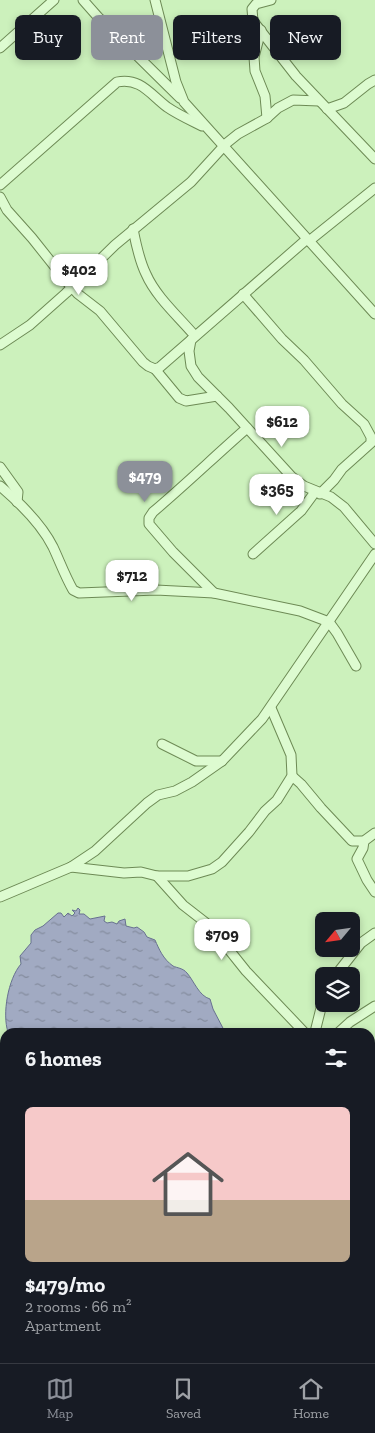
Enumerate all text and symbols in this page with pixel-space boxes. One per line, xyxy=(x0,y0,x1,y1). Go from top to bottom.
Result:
chip: Buy xyxy=(15,15,81,60)
chip: Rent xyxy=(91,15,163,60)
chip: Filters xyxy=(173,15,260,60)
chip: New xyxy=(270,15,341,60)
pin: $402 xyxy=(49,254,109,296)
text: $402 xyxy=(62,260,96,279)
pin: $612 xyxy=(252,406,312,448)
text: $612 xyxy=(266,412,298,431)
pin: $479 xyxy=(115,460,175,503)
text: $479 xyxy=(128,467,162,486)
pin: $365 xyxy=(247,474,307,516)
text: $365 xyxy=(260,480,294,499)
pin: $712 xyxy=(102,560,162,602)
text: $712 xyxy=(117,566,147,585)
north arrow xyxy=(315,912,360,958)
map controls xyxy=(315,912,360,1012)
pin: $709 xyxy=(192,918,252,961)
text: $709 xyxy=(205,925,239,944)
button: layers xyxy=(315,967,360,1012)
icon: filters xyxy=(322,1044,350,1072)
text: 6 homes xyxy=(25,1046,102,1071)
icon: home xyxy=(143,1139,233,1229)
text: $479/mo xyxy=(25,1272,105,1297)
text: 2 rooms · 66 m² xyxy=(25,1297,132,1316)
text: Apartment xyxy=(25,1316,101,1335)
tab: Map xyxy=(46,1375,74,1422)
tab: Saved xyxy=(166,1375,201,1422)
tab: Home xyxy=(293,1375,329,1422)

